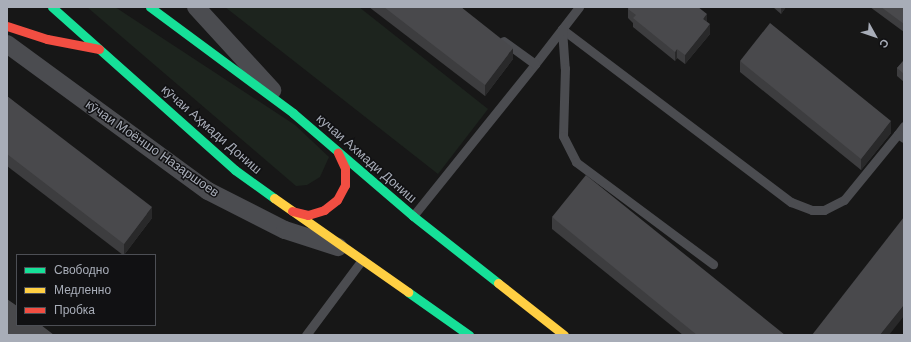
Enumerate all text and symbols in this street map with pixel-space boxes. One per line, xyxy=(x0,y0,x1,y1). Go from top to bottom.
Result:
north arrow xyxy=(855,16,895,56)
text: С xyxy=(876,36,892,51)
street label: кӯчаи Аҳмади Дониш xyxy=(158,82,264,178)
street label: кӯчаи Моёншо Назаршоев xyxy=(82,97,222,201)
street label: кучаи Ахмади Дониш xyxy=(313,111,419,207)
legend xyxy=(16,254,156,326)
text: Свободно xyxy=(54,262,109,278)
text: Медленно xyxy=(54,282,111,298)
text: Пробка xyxy=(54,302,95,318)

